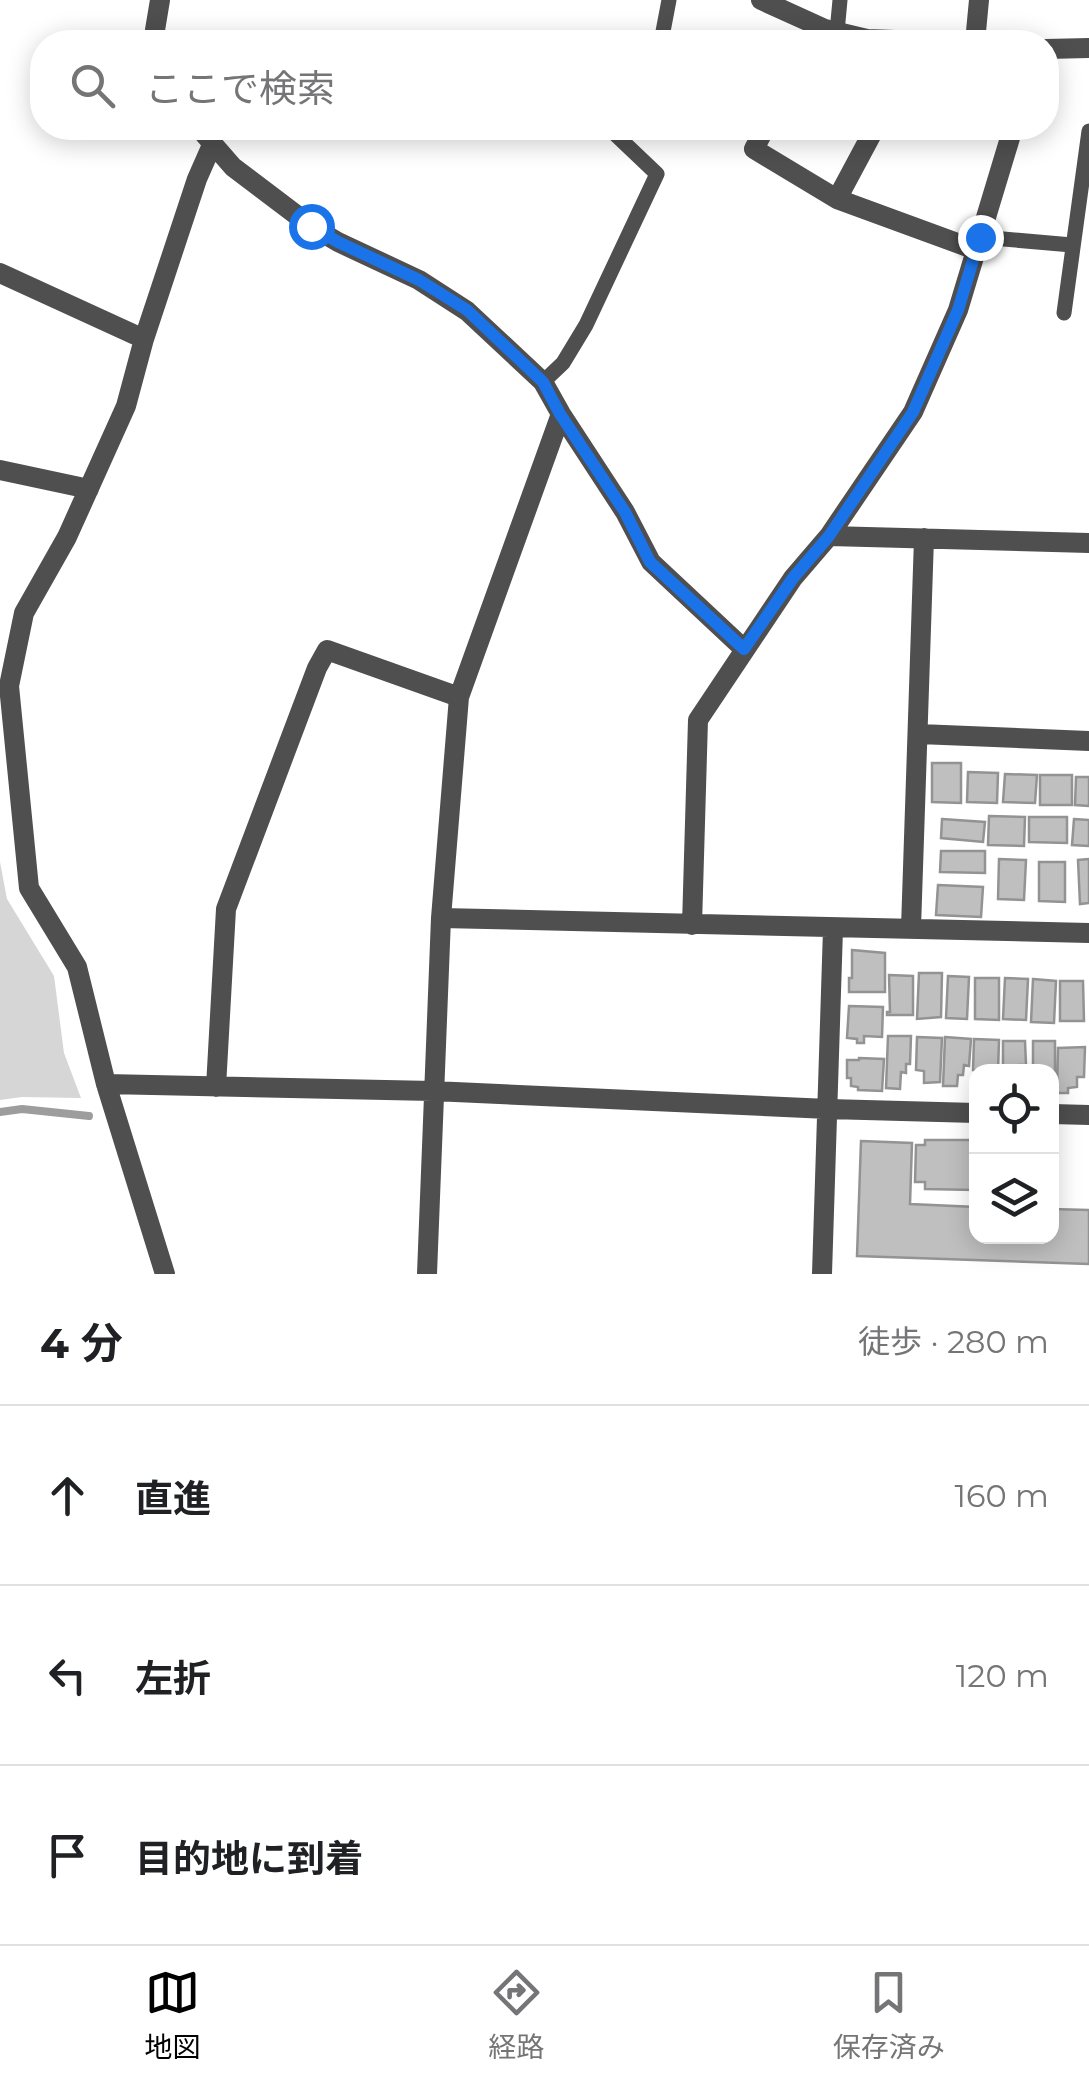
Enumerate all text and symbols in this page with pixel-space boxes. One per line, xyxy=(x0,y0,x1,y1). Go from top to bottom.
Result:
search box xyxy=(30,30,1059,140)
icon: search xyxy=(65,58,120,113)
text: ここで検索 xyxy=(145,65,335,112)
route start xyxy=(289,204,335,250)
route end xyxy=(958,215,1004,261)
map controls xyxy=(969,1064,1059,1244)
button: locate xyxy=(969,1064,1059,1154)
button: layers xyxy=(969,1154,1059,1244)
text: 4 分 xyxy=(40,1317,123,1369)
text: 徒歩 · 280 m xyxy=(858,1322,1049,1361)
icon: ahead xyxy=(40,1468,95,1523)
text: 直進 xyxy=(135,1475,211,1522)
text: 160 m xyxy=(954,1476,1049,1515)
icon: left xyxy=(40,1648,95,1703)
text: 左折 xyxy=(135,1655,211,1702)
text: 120 m xyxy=(956,1656,1049,1695)
icon: arrive xyxy=(40,1828,95,1883)
text: 目的地に到着 xyxy=(135,1835,363,1882)
tab: 地図 xyxy=(144,1965,200,2065)
tab: 経路 xyxy=(488,1965,545,2065)
tab: 保存済み xyxy=(833,1965,945,2065)

